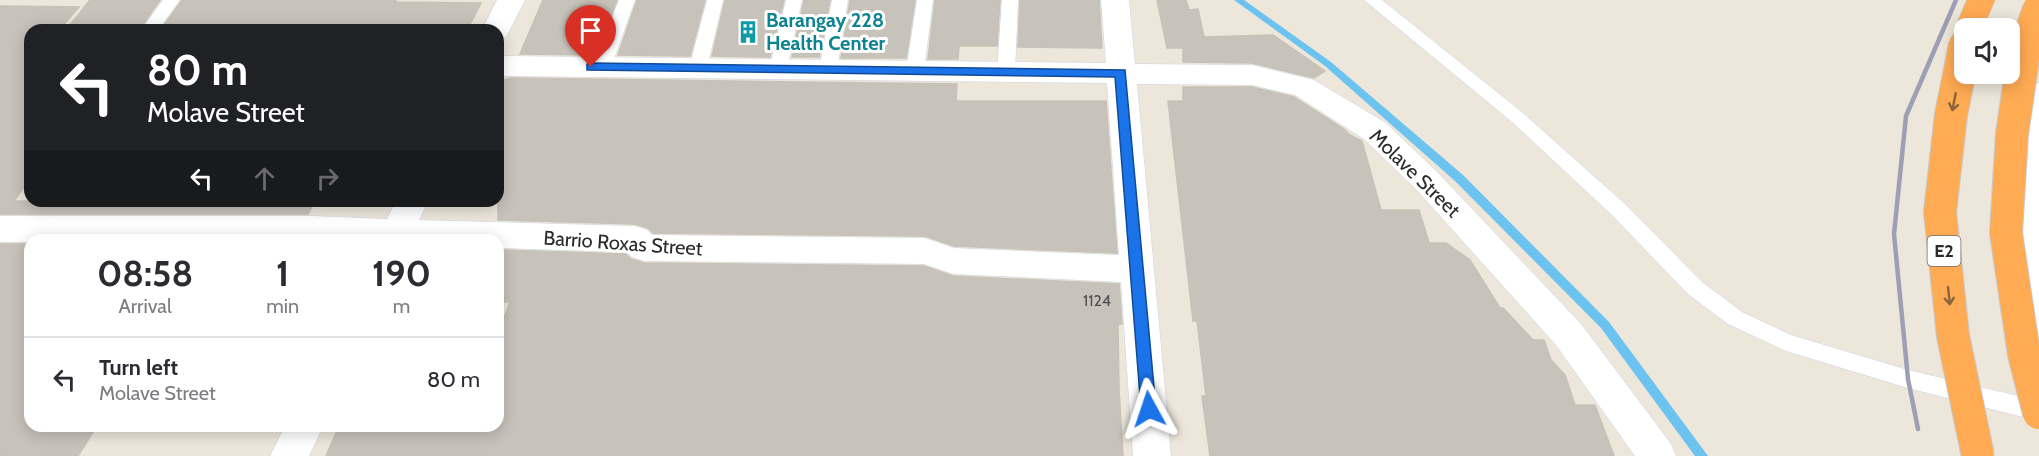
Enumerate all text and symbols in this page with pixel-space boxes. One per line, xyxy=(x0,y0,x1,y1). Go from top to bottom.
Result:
pin xyxy=(565,5,616,67)
place label: Barangay 228 Health Center xyxy=(766,8,886,55)
icon: arrive xyxy=(574,14,607,47)
map controls xyxy=(1954,18,2020,84)
button: sound xyxy=(1954,18,2020,84)
building icon: Barangay 228 Health Center xyxy=(735,19,761,45)
text: 80 m xyxy=(147,44,248,96)
icon: left xyxy=(48,48,126,126)
one-way arrow xyxy=(1948,92,1959,112)
text: Molave Street xyxy=(147,96,305,129)
street label: Molave Street xyxy=(1365,124,1466,222)
icon: left xyxy=(185,162,218,195)
icon: ahead xyxy=(248,162,281,195)
icon: right xyxy=(311,162,344,195)
street label: Barrio Roxas Street xyxy=(543,225,704,261)
road number: E2 xyxy=(1928,236,1960,266)
text: 08:58 xyxy=(97,251,193,295)
text: 1 xyxy=(276,251,289,295)
text: 190 xyxy=(372,251,431,295)
one-way arrow xyxy=(1944,286,1955,305)
house number: 1124 xyxy=(1083,291,1111,310)
text: Arrival xyxy=(118,294,172,318)
text: min xyxy=(266,294,299,318)
text: m xyxy=(393,294,410,318)
text: Turn left xyxy=(99,354,178,381)
icon: left xyxy=(48,363,81,396)
text: 80 m xyxy=(427,366,480,393)
position arrow xyxy=(1117,377,1181,441)
text: Molave Street xyxy=(99,381,216,405)

